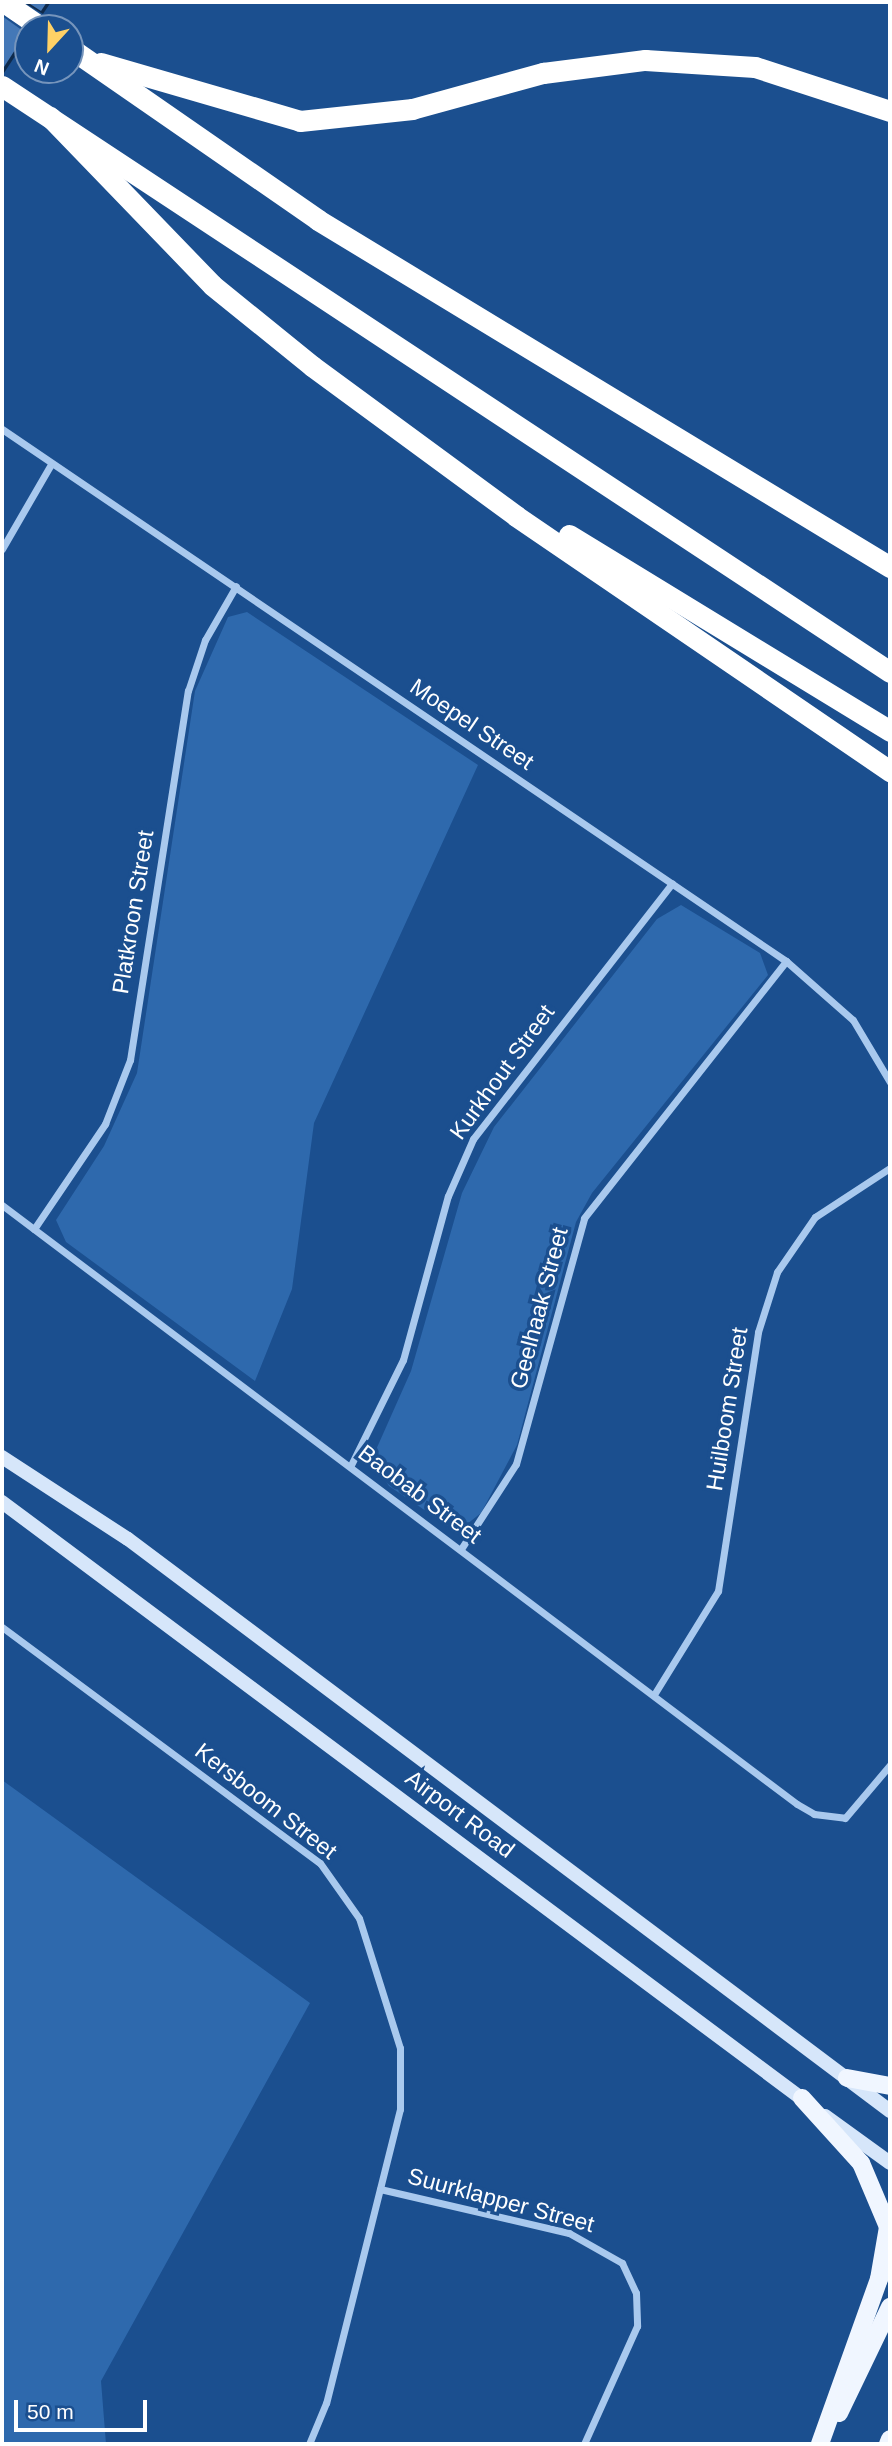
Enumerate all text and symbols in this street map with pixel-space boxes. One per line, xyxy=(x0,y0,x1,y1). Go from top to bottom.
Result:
north arrow xyxy=(14,14,84,84)
text: N xyxy=(31,55,52,79)
street label: Moepel Street xyxy=(405,673,539,775)
street label: Platkroon Street xyxy=(106,828,160,996)
street label: Kurkhout Street xyxy=(444,999,560,1145)
street label: Geelhaak Street xyxy=(504,1224,574,1392)
street label: Huilboom Street xyxy=(700,1325,754,1493)
street label: Baobab Street xyxy=(353,1439,487,1549)
street label: Kersboom Street xyxy=(190,1737,342,1865)
street label: Airport Road xyxy=(400,1764,520,1864)
street label: Suurklapper Street xyxy=(405,2162,597,2238)
scale bar xyxy=(18,2386,150,2430)
text: 50 m xyxy=(27,2400,74,2423)

